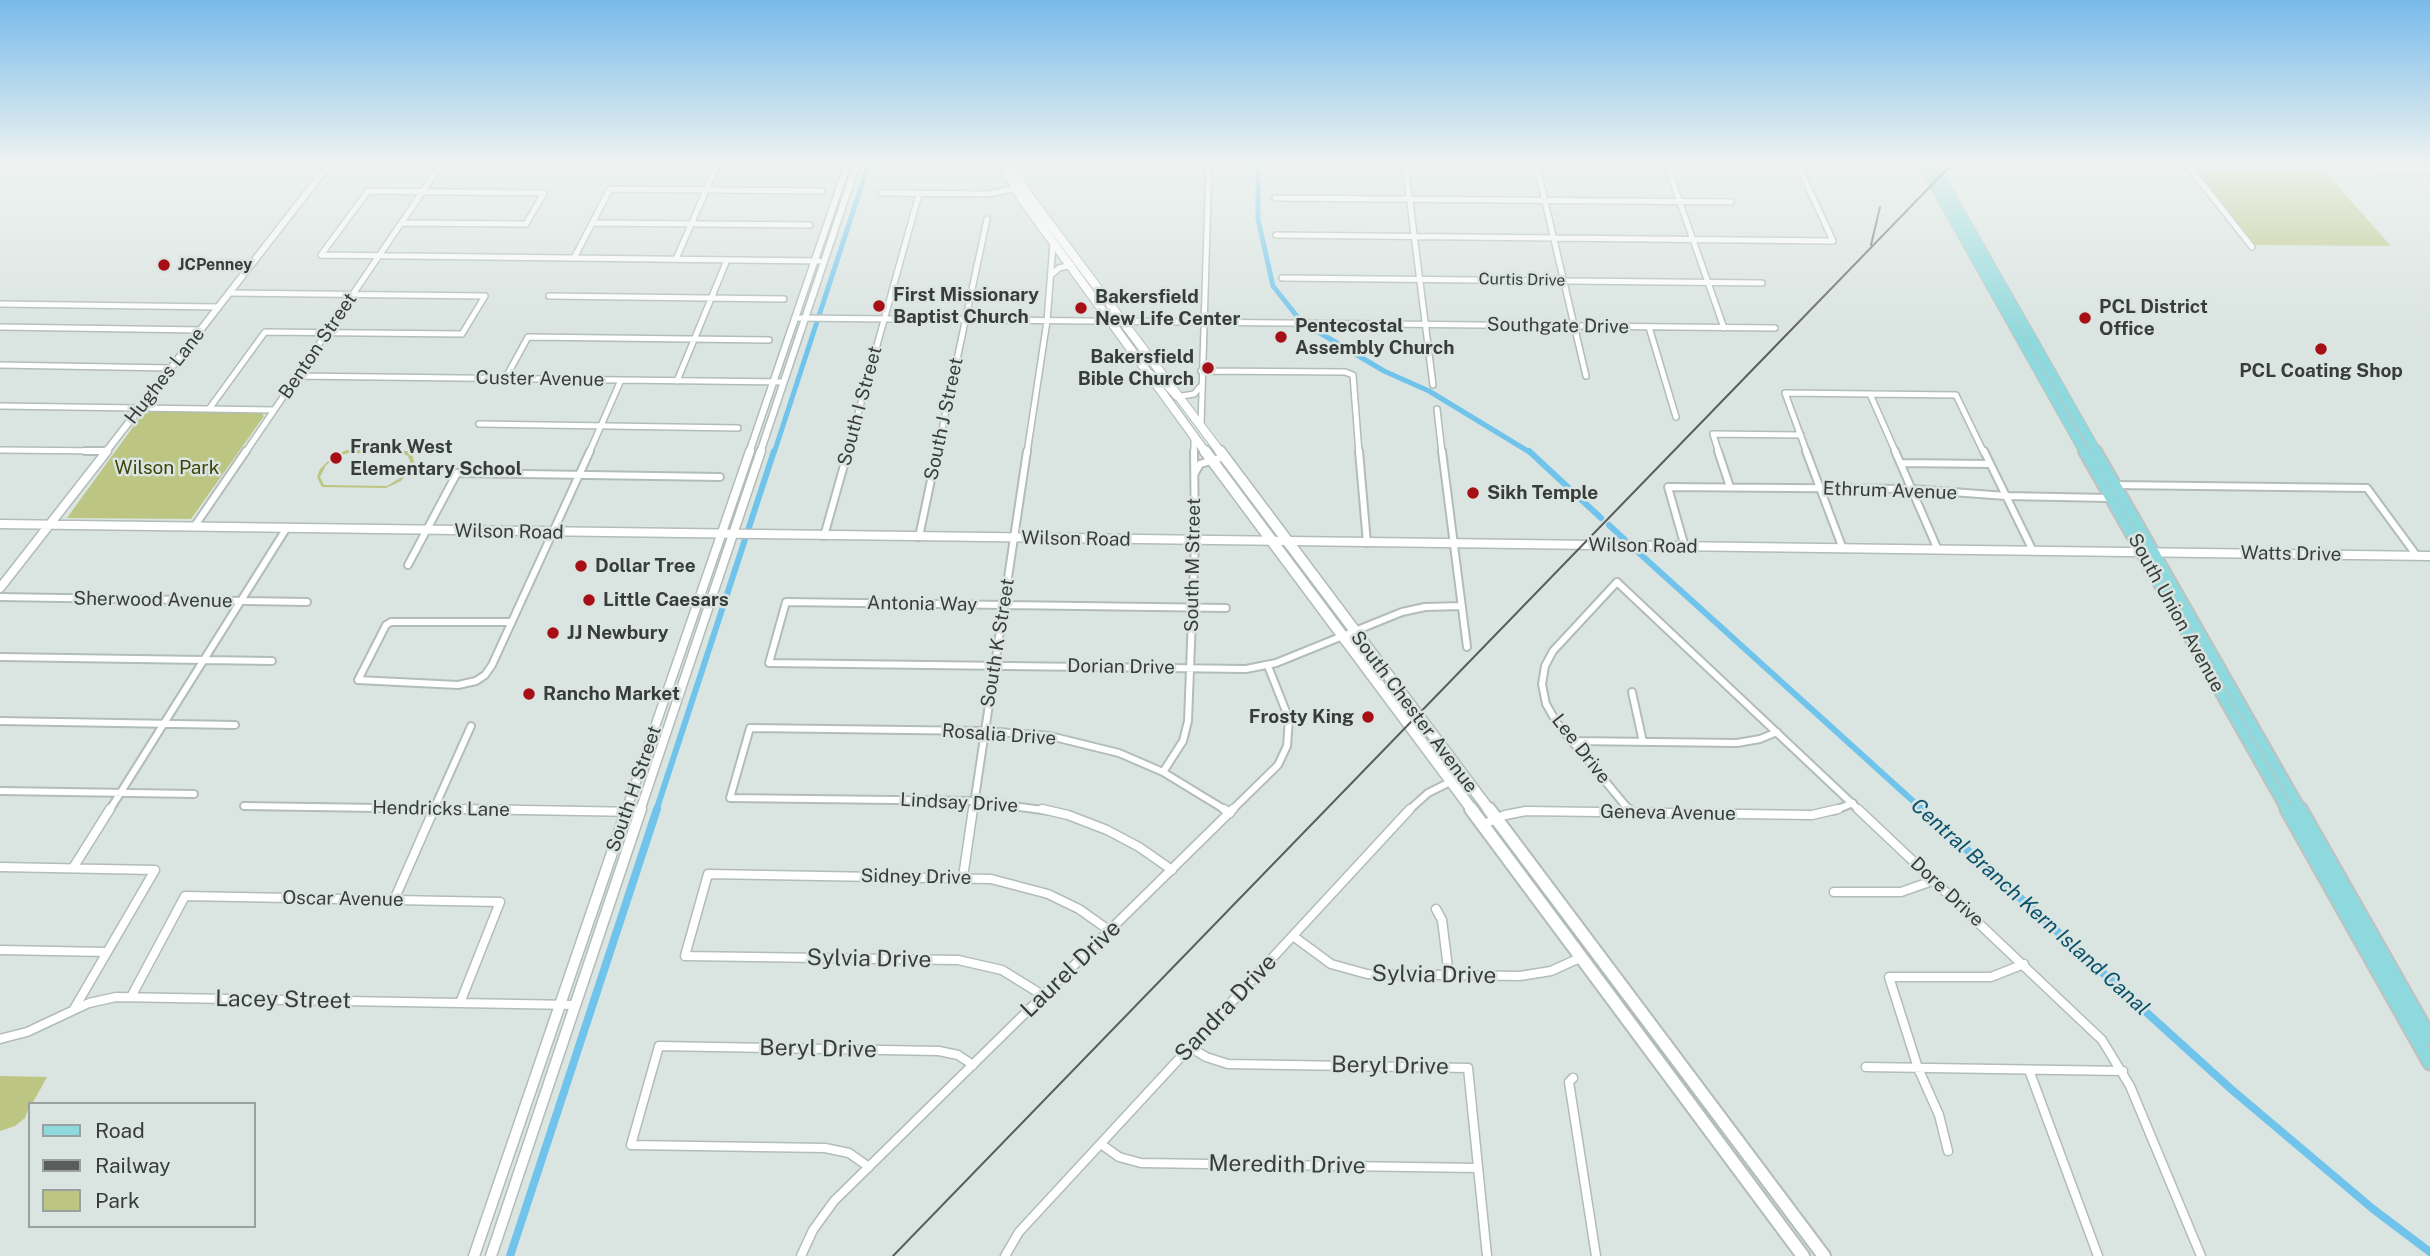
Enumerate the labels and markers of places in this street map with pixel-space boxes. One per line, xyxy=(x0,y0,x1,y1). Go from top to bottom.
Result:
place label: JCPenney xyxy=(178,255,252,275)
marker: JCPenney xyxy=(156,257,172,273)
place label: First Missionary Baptist Church xyxy=(893,284,1039,328)
place label: Bakersfield New Life Center xyxy=(1095,286,1240,330)
place label: PCL District Office xyxy=(2099,296,2208,340)
marker: First Missionary Baptist Church xyxy=(871,298,887,314)
marker: Bakersfield New Life Center xyxy=(1073,300,1089,316)
marker: PCL District Office xyxy=(2077,310,2093,326)
place label: Pentecostal Assembly Church xyxy=(1295,315,1454,359)
marker: Pentecostal Assembly Church xyxy=(1273,329,1289,345)
marker: PCL Coating Shop xyxy=(2313,341,2329,357)
place label: Bakersfield Bible Church xyxy=(1078,346,1194,390)
marker: Bakersfield Bible Church xyxy=(1200,360,1216,376)
place label: PCL Coating Shop xyxy=(2239,360,2403,382)
place label: Frank West Elementary School xyxy=(350,436,522,480)
marker: Frank West Elementary School xyxy=(328,450,344,466)
place label: Sikh Temple xyxy=(1487,482,1598,504)
marker: Sikh Temple xyxy=(1465,485,1481,501)
place label: Dollar Tree xyxy=(595,555,696,577)
marker: Dollar Tree xyxy=(573,558,589,574)
place label: Little Caesars xyxy=(603,589,729,611)
marker: Little Caesars xyxy=(581,592,597,608)
place label: JJ Newbury xyxy=(567,622,668,644)
marker: JJ Newbury xyxy=(545,625,561,641)
place label: Rancho Market xyxy=(543,683,680,705)
marker: Rancho Market xyxy=(521,686,537,702)
place label: Frosty King xyxy=(1249,706,1354,728)
marker: Frosty King xyxy=(1360,709,1376,725)

